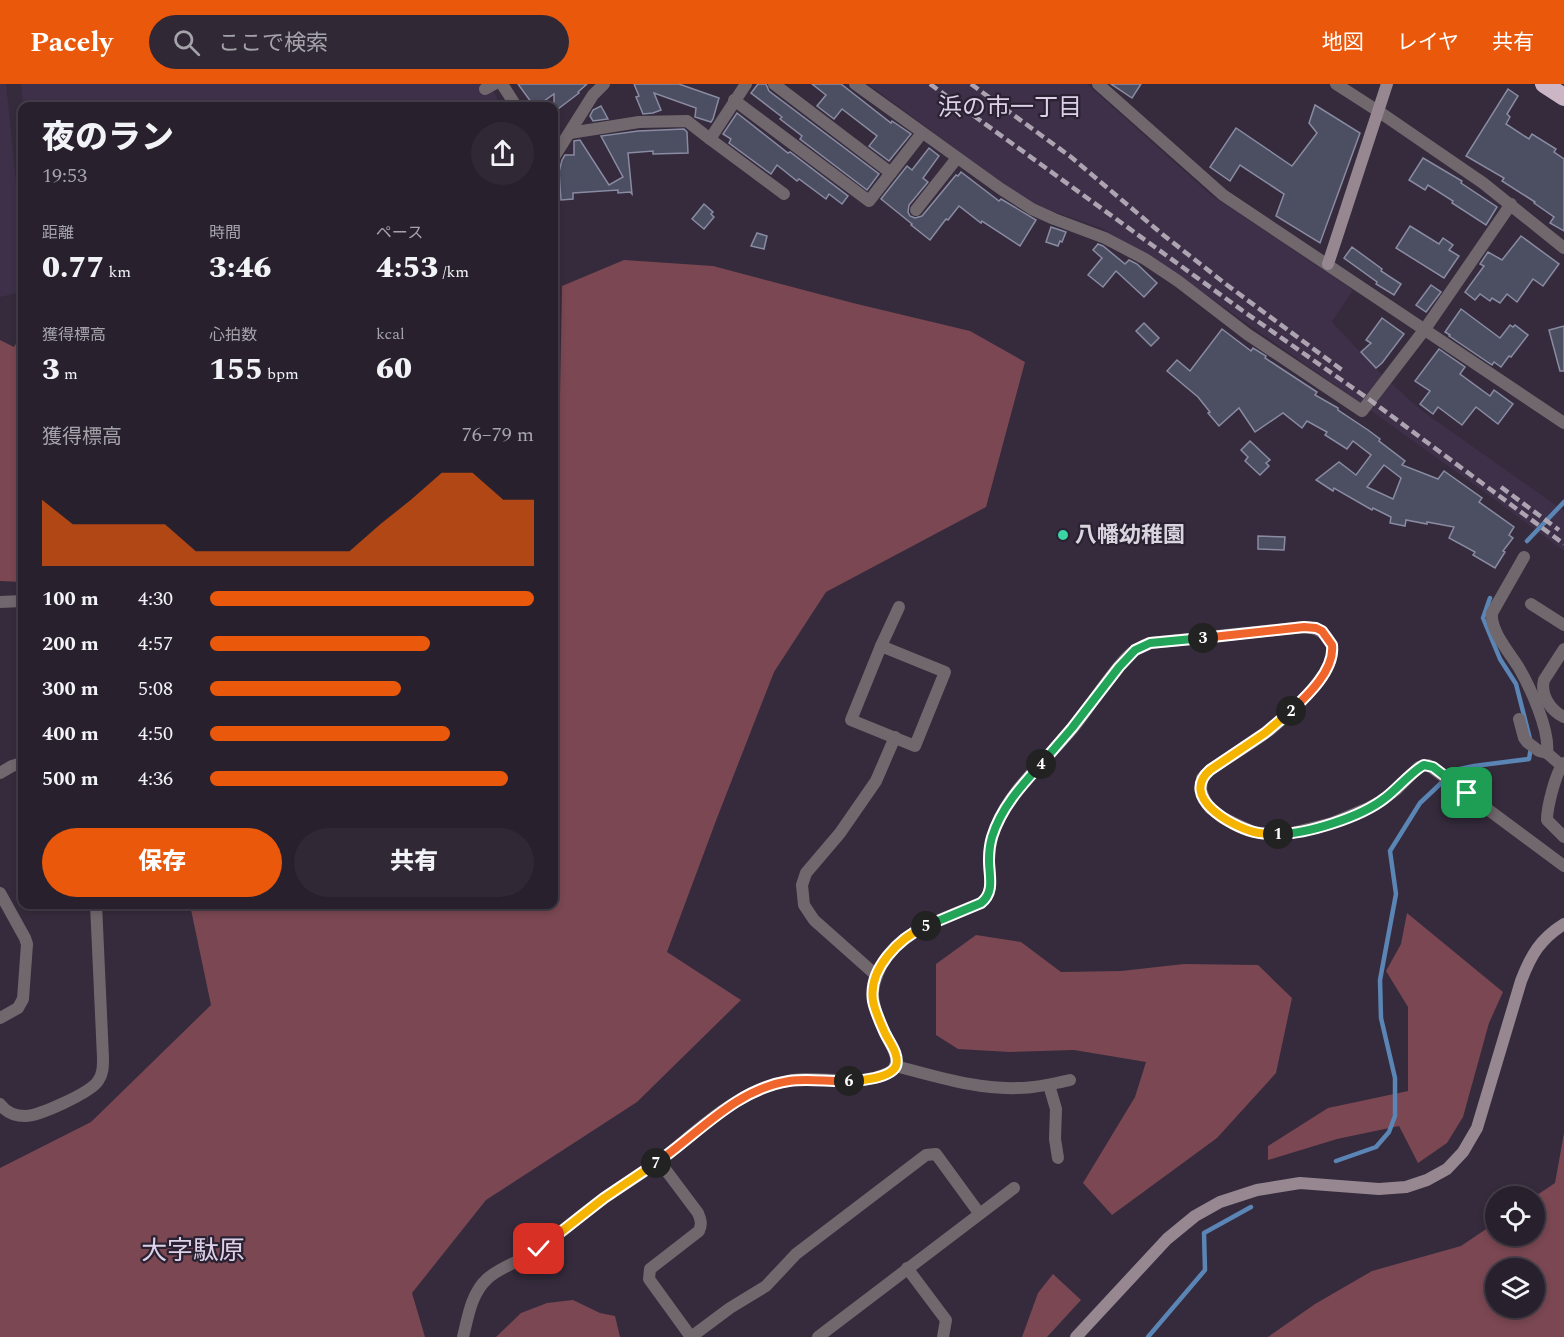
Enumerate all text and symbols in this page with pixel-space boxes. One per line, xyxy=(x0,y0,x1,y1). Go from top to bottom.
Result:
search box xyxy=(149,15,569,69)
text: Pacely xyxy=(30,21,113,64)
icon: search xyxy=(170,26,203,59)
text: ここで検索 xyxy=(218,27,328,60)
text: 地図 xyxy=(1322,27,1364,59)
text: レイヤ xyxy=(1397,27,1459,59)
text: 共有 xyxy=(1492,27,1534,59)
district label: 浜の市一丁目 xyxy=(938,90,1082,126)
text: 夜のラン xyxy=(42,113,174,163)
button: share xyxy=(471,122,534,185)
text: 19:53 xyxy=(42,161,87,191)
text: 距離 xyxy=(42,221,74,245)
text: 時間 xyxy=(209,221,241,245)
text: ペース xyxy=(376,221,423,245)
text: 0.77 xyxy=(42,245,104,291)
text: 3:46 xyxy=(209,245,271,291)
text: 4:53 xyxy=(376,245,438,291)
text: km xyxy=(104,260,131,284)
text: /km xyxy=(438,260,469,284)
text: kcal xyxy=(376,322,405,346)
text: 獲得標高 xyxy=(42,323,106,347)
text: 心拍数 xyxy=(209,323,257,347)
text: 60 xyxy=(376,346,412,392)
text: 3 xyxy=(42,347,60,393)
text: 155 xyxy=(209,347,263,393)
text: m xyxy=(60,362,78,386)
text: bpm xyxy=(263,362,299,386)
text: 76–79 m xyxy=(462,420,534,450)
text: 獲得標高 xyxy=(42,422,122,452)
place label: 八幡幼稚園 xyxy=(1075,519,1185,552)
marker: 八幡幼稚園 xyxy=(1056,528,1070,542)
text: 100 m xyxy=(42,584,99,614)
text: 4:30 xyxy=(138,584,173,614)
pin: 3 xyxy=(1188,623,1218,653)
text: 3 xyxy=(1199,626,1207,650)
text: 200 m xyxy=(42,629,99,659)
text: 4:57 xyxy=(138,629,173,659)
text: 300 m xyxy=(42,674,99,704)
text: 5:08 xyxy=(138,674,173,704)
pin: 2 xyxy=(1276,696,1306,726)
text: 2 xyxy=(1287,699,1295,723)
text: 400 m xyxy=(42,719,99,749)
text: 4:50 xyxy=(138,719,173,749)
pin: 4 xyxy=(1026,749,1056,779)
text: 4 xyxy=(1037,752,1045,776)
text: 500 m xyxy=(42,764,99,794)
text: 4:36 xyxy=(138,764,173,794)
pin xyxy=(1441,767,1492,818)
icon: arrive xyxy=(1450,776,1483,809)
pin: 1 xyxy=(1263,819,1293,849)
text: 1 xyxy=(1274,822,1282,846)
button: 保存 xyxy=(42,828,282,897)
button: 共有 xyxy=(294,828,534,897)
pin: 5 xyxy=(911,911,941,941)
text: 5 xyxy=(922,914,930,938)
pin: 6 xyxy=(834,1066,864,1096)
text: 6 xyxy=(845,1069,853,1093)
pin: 7 xyxy=(641,1148,671,1178)
text: 7 xyxy=(652,1151,660,1175)
map controls xyxy=(1485,1186,1545,1318)
button: locate xyxy=(1485,1186,1545,1246)
pin xyxy=(513,1223,564,1274)
district label: 大字駄原 xyxy=(141,1231,245,1271)
icon: check xyxy=(522,1232,555,1265)
button: layers xyxy=(1485,1258,1545,1318)

